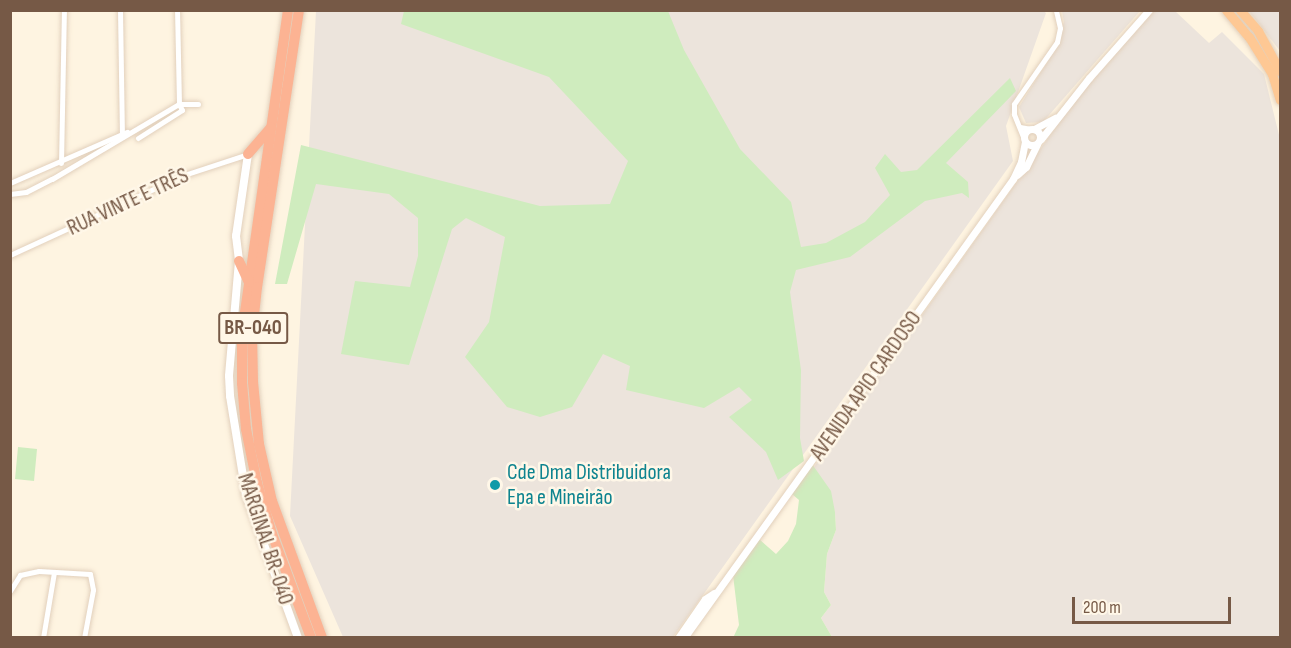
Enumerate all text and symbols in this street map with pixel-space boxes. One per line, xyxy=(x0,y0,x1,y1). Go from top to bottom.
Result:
street label: RUA VINTE E TRÊS xyxy=(63,162,193,242)
street label: AVENIDA APIO CARDOSO xyxy=(805,306,927,466)
road number: BR-040 xyxy=(217,310,289,346)
place label: Cde Dma Distribuidora Epa e Mineirão xyxy=(507,459,671,511)
street label: MARGINAL BR-040 xyxy=(231,470,299,608)
marker: Cde Dma Distribuidora Epa e Mineirão xyxy=(488,478,502,492)
scale bar xyxy=(1075,585,1234,623)
text: 200 m xyxy=(1083,597,1121,618)

